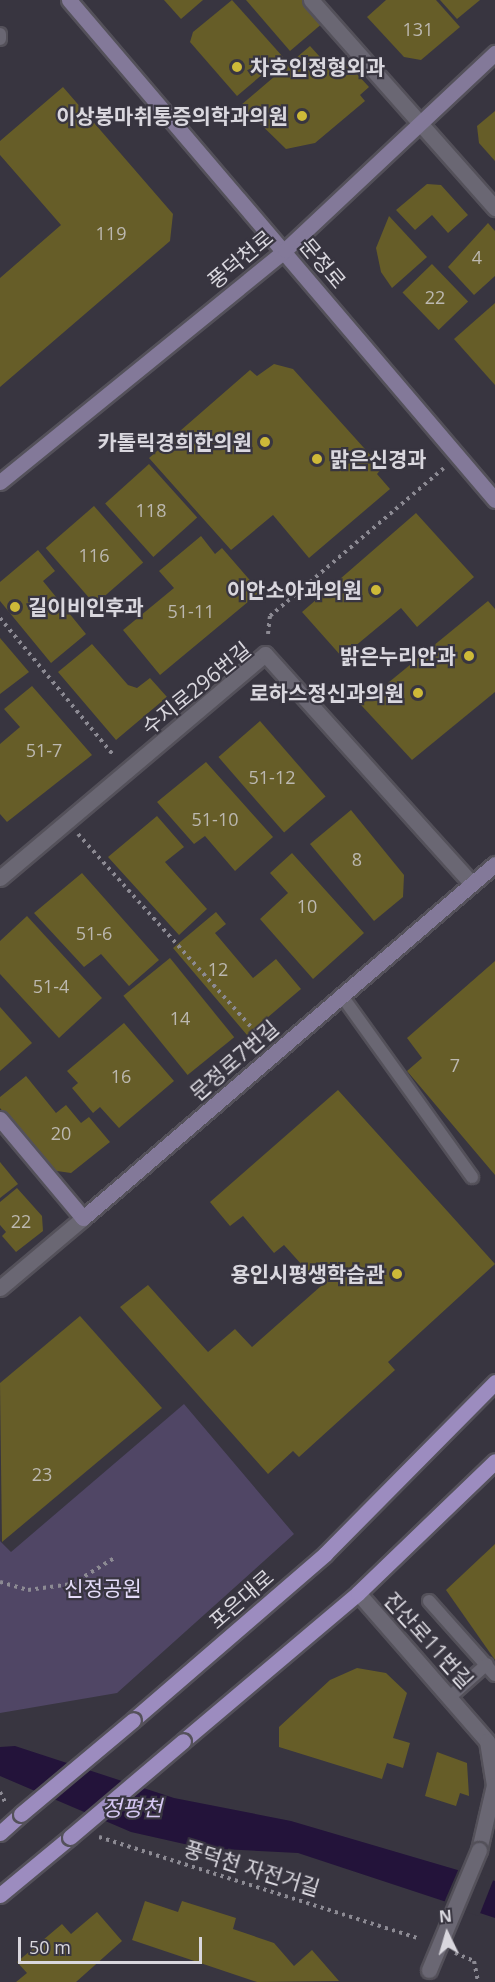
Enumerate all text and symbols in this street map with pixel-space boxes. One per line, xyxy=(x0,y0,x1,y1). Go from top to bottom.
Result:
house number: 131 xyxy=(403,18,433,40)
place label: 차호인정형외과 xyxy=(250,54,385,80)
marker: 차호인정형외과 xyxy=(228,58,246,76)
place label: 이상봉마취통증의학과의원 xyxy=(56,103,288,129)
marker: 이상봉마취통증의학과의원 xyxy=(293,107,311,125)
house number: 119 xyxy=(96,222,126,244)
street label: 풍덕천로 xyxy=(202,225,278,293)
street label: 문정로 xyxy=(295,233,351,293)
house number: 4 xyxy=(472,246,482,268)
house number: 22 xyxy=(425,286,445,308)
place label: 카톨릭경희한의원 xyxy=(97,429,252,455)
marker: 카톨릭경희한의원 xyxy=(256,433,274,451)
place label: 맑은신경과 xyxy=(330,446,427,472)
marker: 맑은신경과 xyxy=(308,450,326,468)
house number: 118 xyxy=(136,499,166,521)
house number: 116 xyxy=(79,544,109,566)
place label: 이안소아과의원 xyxy=(227,577,362,603)
marker: 이안소아과의원 xyxy=(367,581,385,599)
place label: 길이비인후과 xyxy=(28,594,144,620)
marker: 길이비인후과 xyxy=(6,598,24,616)
house number: 51-11 xyxy=(168,600,214,622)
street label: 수지로296번길 xyxy=(137,636,255,740)
place label: 밝은누리안과 xyxy=(340,643,456,669)
marker: 밝은누리안과 xyxy=(460,647,478,665)
place label: 로하스정신과의원 xyxy=(249,680,404,706)
marker: 로하스정신과의원 xyxy=(409,684,427,702)
house number: 51-7 xyxy=(26,739,62,761)
house number: 51-12 xyxy=(249,766,295,788)
house number: 51-10 xyxy=(192,808,238,830)
house number: 8 xyxy=(352,848,362,870)
house number: 10 xyxy=(297,895,317,917)
house number: 51-6 xyxy=(76,922,112,944)
house number: 12 xyxy=(208,958,228,980)
house number: 51-4 xyxy=(33,975,69,997)
house number: 14 xyxy=(170,1007,190,1029)
street label: 문정로7번길 xyxy=(185,1015,283,1105)
house number: 7 xyxy=(450,1054,460,1076)
house number: 16 xyxy=(111,1065,131,1087)
house number: 20 xyxy=(51,1122,71,1144)
house number: 22 xyxy=(11,1210,31,1232)
place label: 용인시평생학습관 xyxy=(230,1261,385,1287)
marker: 용인시평생학습관 xyxy=(390,1267,404,1281)
house number: 23 xyxy=(32,1463,52,1485)
street label: 포은대로 xyxy=(204,1564,278,1634)
park label: 신정공원 xyxy=(64,1575,142,1601)
street label: 진산로11번길 xyxy=(379,1587,479,1693)
water label: 정평천 xyxy=(102,1795,162,1821)
street label: 풍덕천 자전거길 xyxy=(181,1835,323,1901)
north arrow xyxy=(417,1904,477,1964)
text: N xyxy=(438,1905,453,1928)
scale bar xyxy=(21,1925,206,1963)
text: 50 m xyxy=(29,1935,71,1959)

